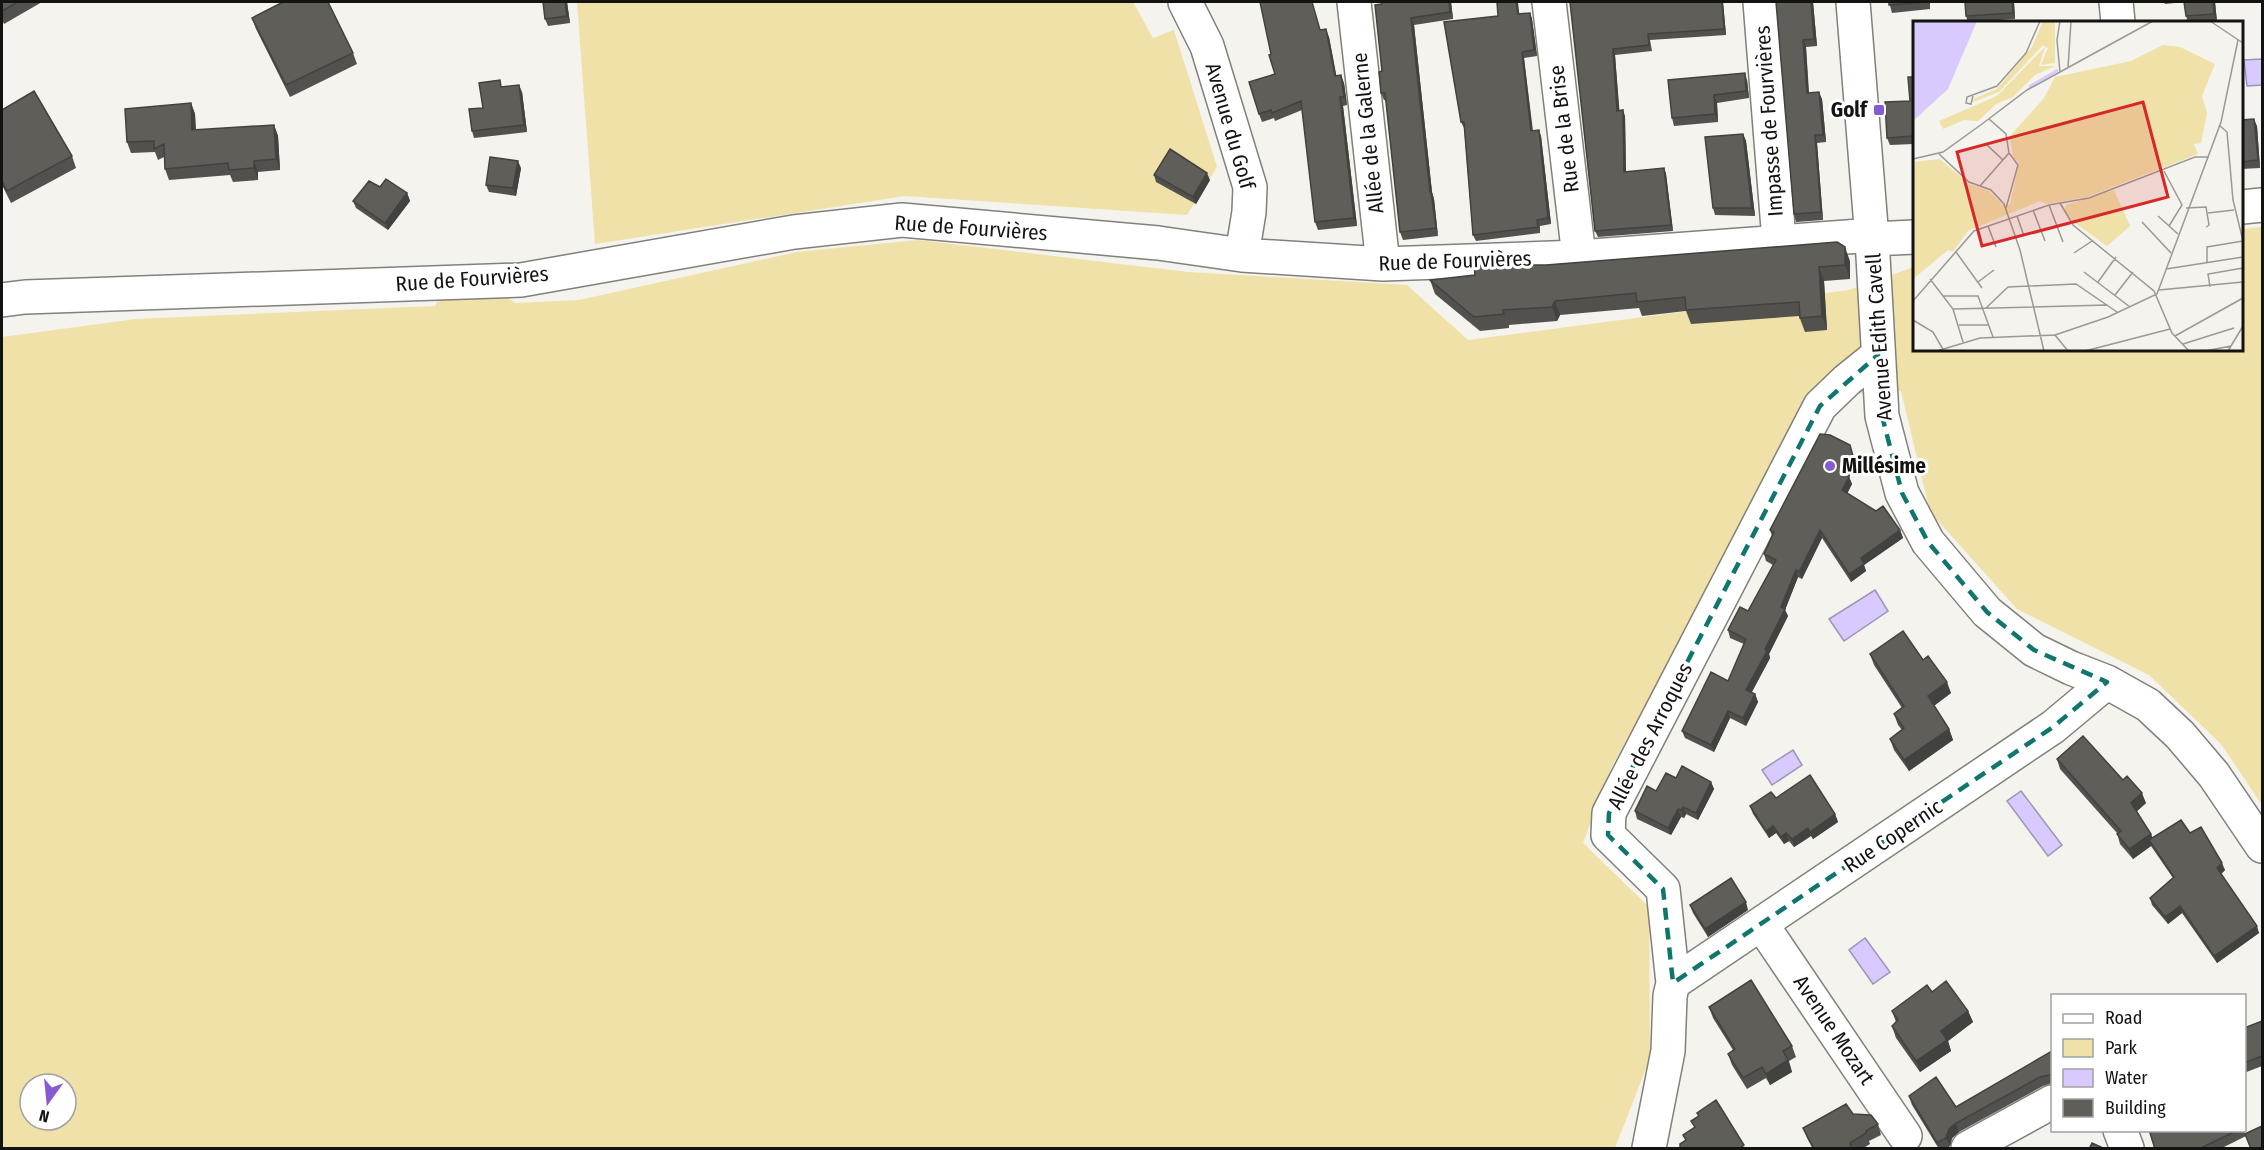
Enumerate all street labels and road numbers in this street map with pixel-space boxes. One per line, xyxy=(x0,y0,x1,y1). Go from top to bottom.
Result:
street label: Impasse de Fourvières xyxy=(1749,25,1789,217)
street label: Allée de la Galerne xyxy=(1347,51,1389,215)
street label: Avenue du Golf xyxy=(1200,60,1261,194)
street label: Rue de la Brise xyxy=(1543,64,1585,194)
street label: Rue de Fourvières xyxy=(894,210,1048,246)
street label: Rue de Fourvières xyxy=(1378,245,1532,277)
street label: Avenue Edith Cavell xyxy=(1860,252,1898,422)
street label: Rue de Fourvières xyxy=(395,261,549,297)
street label: Allée des Arroques xyxy=(1602,658,1698,814)
street label: Rue Copernic xyxy=(1839,794,1947,878)
street label: Avenue Mozart xyxy=(1788,970,1880,1090)

